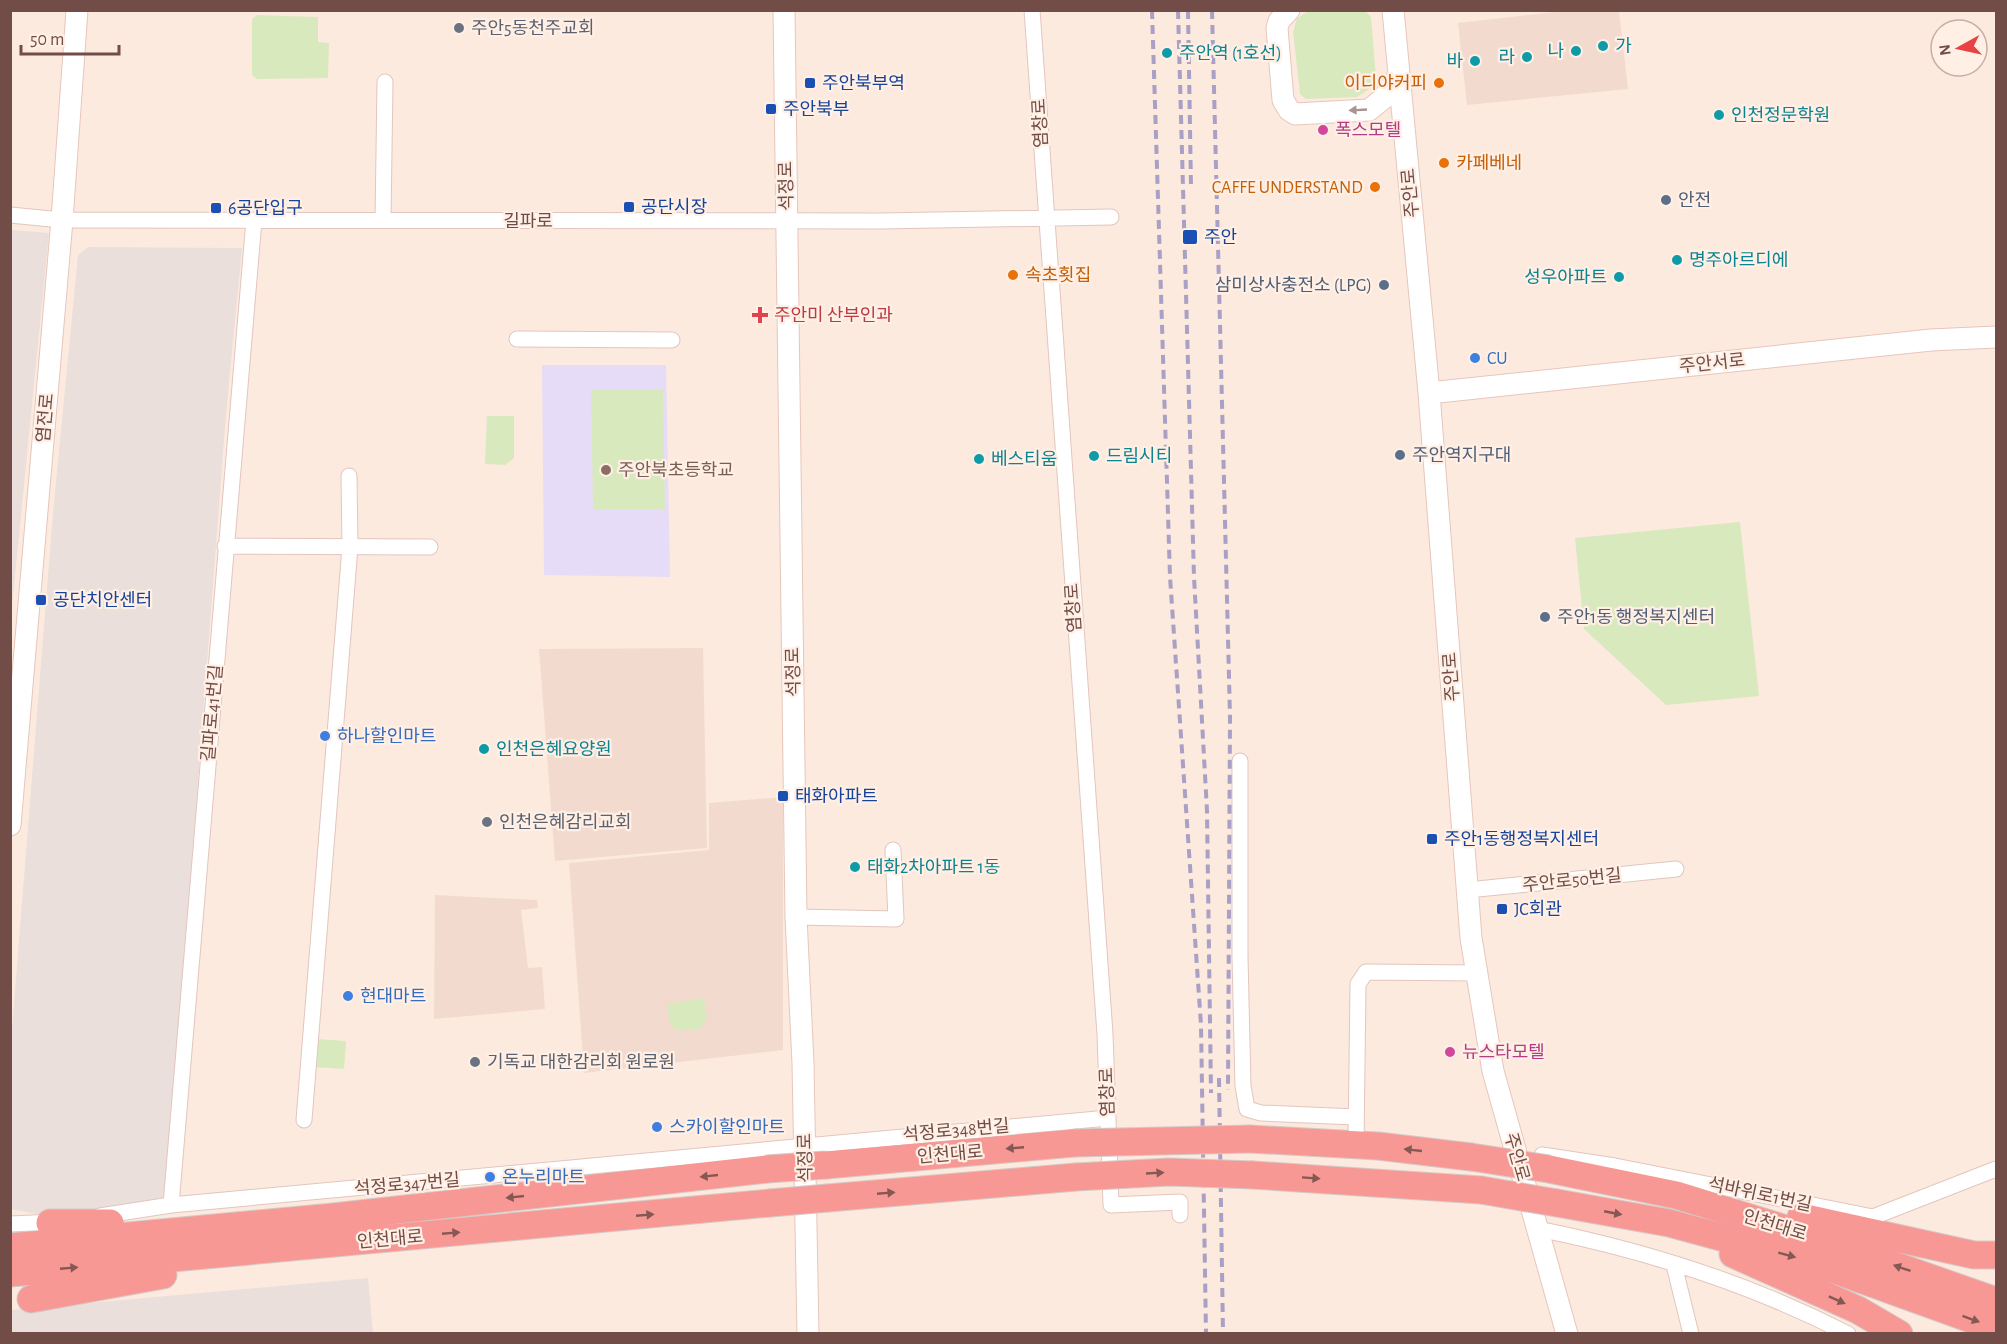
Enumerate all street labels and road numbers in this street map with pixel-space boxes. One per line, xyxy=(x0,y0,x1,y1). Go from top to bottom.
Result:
street label: 염창로 xyxy=(1030,98,1051,148)
street label: 석정로 xyxy=(776,161,796,211)
street label: 주안로 xyxy=(1399,167,1422,219)
street label: 길파로 xyxy=(503,212,553,231)
street label: 주안서로 xyxy=(1678,351,1746,376)
street label: 염전로 xyxy=(34,392,57,444)
street label: 염창로 xyxy=(1062,583,1085,633)
street label: 석정로 xyxy=(783,647,803,697)
street label: 주안로 xyxy=(1440,652,1463,702)
street label: 길파로41번길 xyxy=(199,664,226,763)
street label: 주안로50번길 xyxy=(1521,866,1623,895)
street label: 염창로 xyxy=(1097,1067,1118,1117)
street label: 석정로348번길 xyxy=(902,1115,1010,1145)
street label: 주안로 xyxy=(1501,1131,1532,1184)
street label: 석정로 xyxy=(795,1133,815,1183)
street label: 인천대로 xyxy=(916,1142,984,1167)
street label: 석정로347번길 xyxy=(353,1169,461,1199)
street label: 석바위로1번길 xyxy=(1706,1173,1814,1215)
street label: 인천대로 xyxy=(1740,1207,1809,1244)
street label: 인천대로 xyxy=(356,1227,424,1252)

